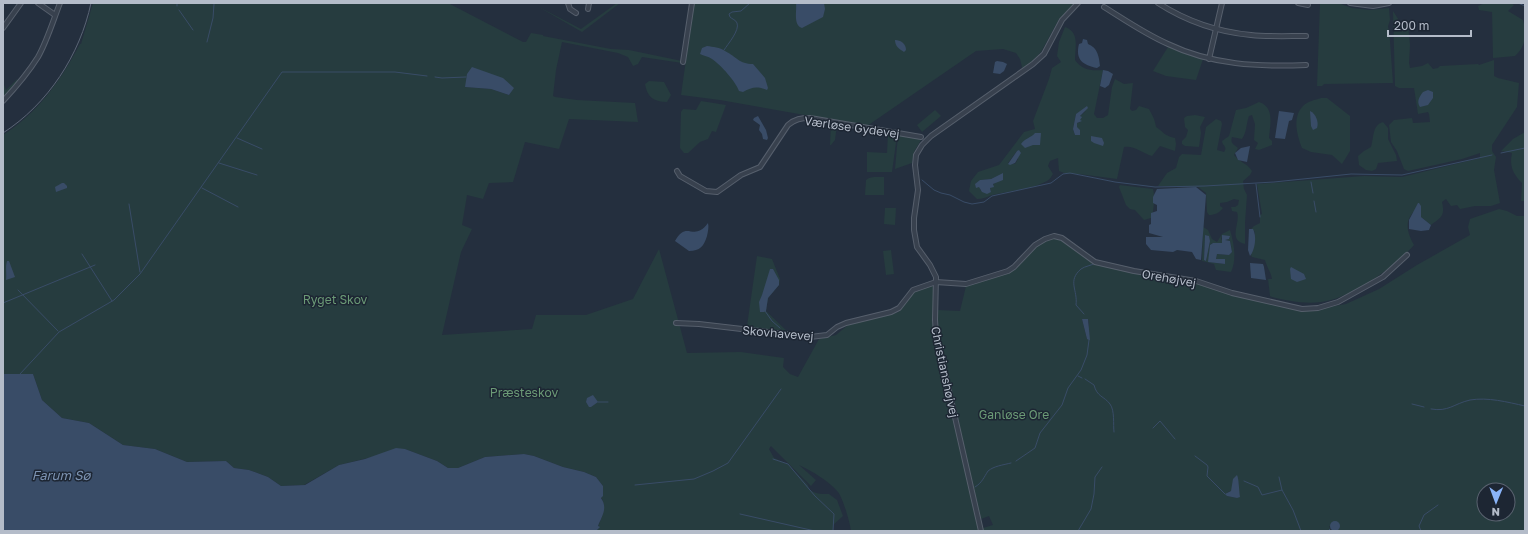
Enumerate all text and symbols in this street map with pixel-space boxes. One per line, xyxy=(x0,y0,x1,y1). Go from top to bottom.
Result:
scale bar xyxy=(1388,12,1471,38)
text: 200 m xyxy=(1394,18,1429,33)
street label: Værløse Gydevej xyxy=(803,113,901,141)
street label: Orehøjvej xyxy=(1141,266,1197,290)
park label: Ryget Skov xyxy=(303,292,368,307)
street label: Skovhavevej xyxy=(742,322,814,344)
street label: Christianshøjvej xyxy=(928,325,962,419)
park label: Præsteskov xyxy=(490,385,558,400)
park label: Ganløse Ore xyxy=(979,407,1049,422)
water label: Farum Sø xyxy=(32,467,92,483)
north arrow xyxy=(1476,482,1516,522)
text: N xyxy=(1492,506,1500,519)

